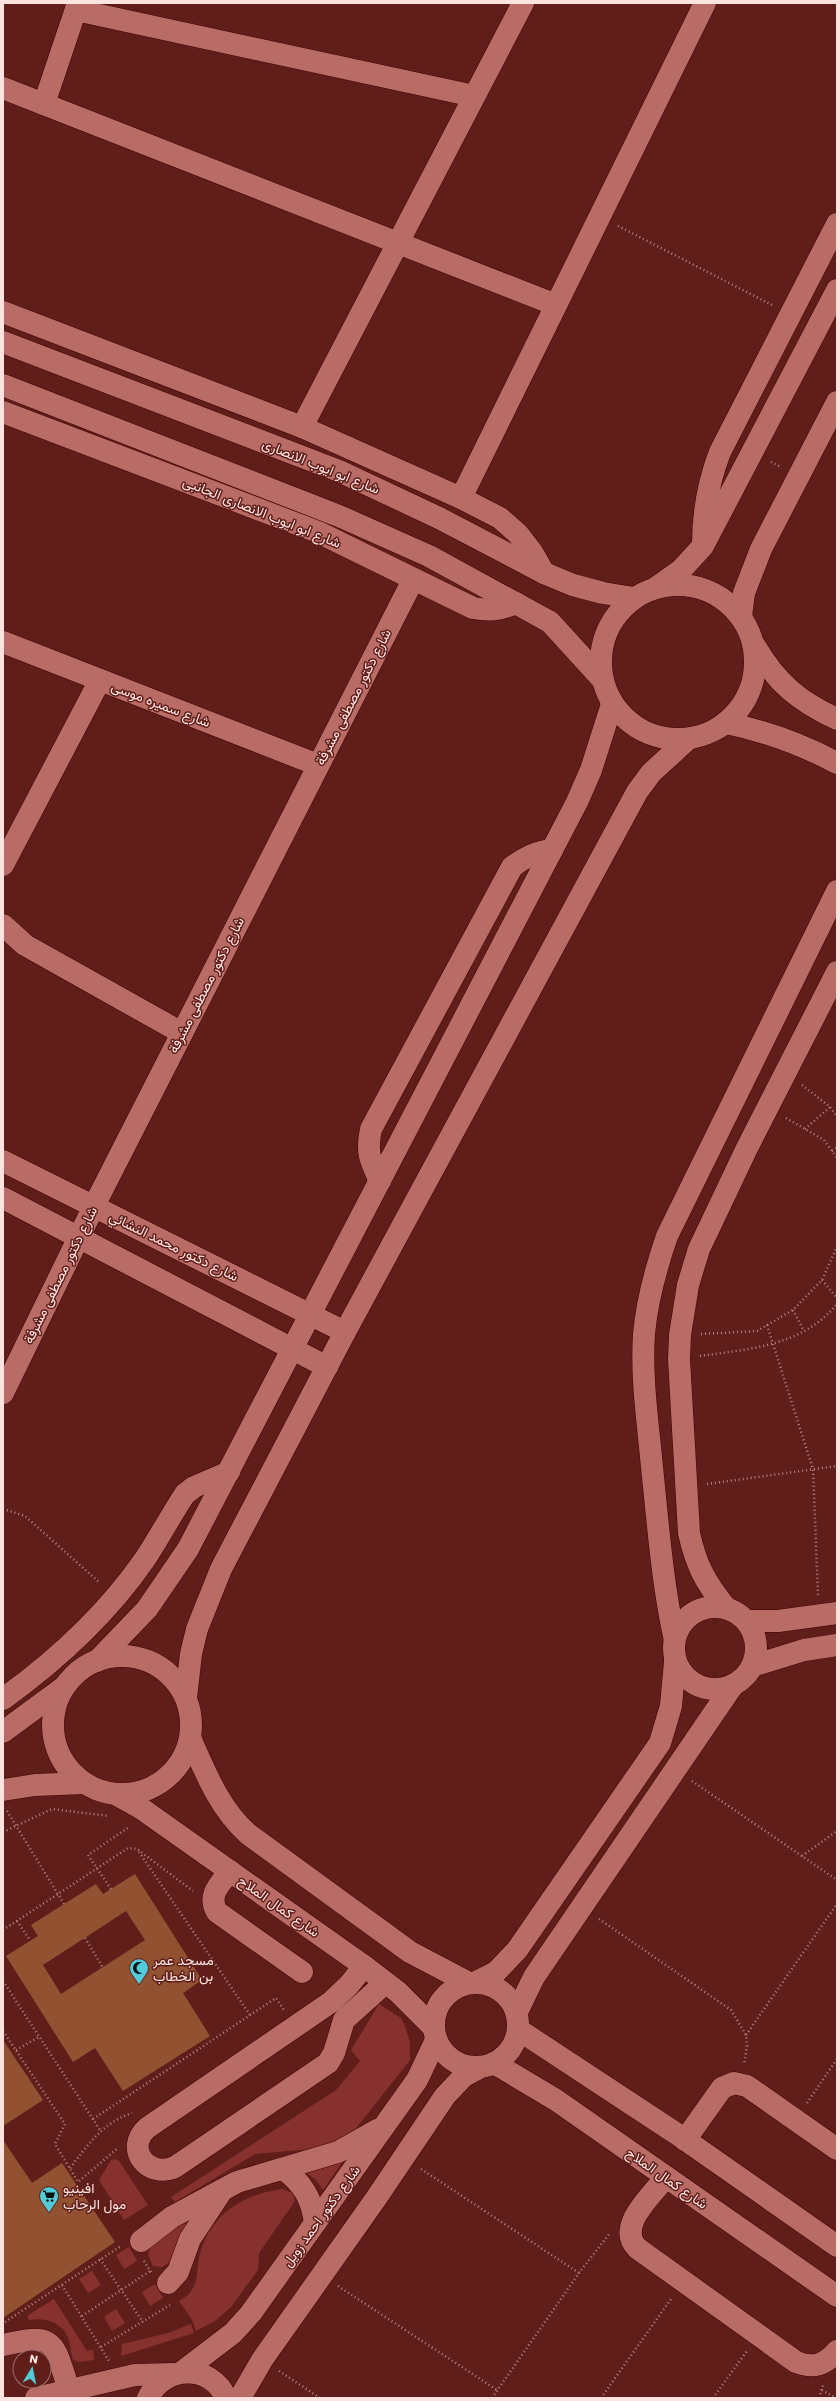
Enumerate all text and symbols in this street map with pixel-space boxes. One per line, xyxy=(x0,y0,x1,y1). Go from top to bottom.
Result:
street label: شارع ابو ايوب الانصارى xyxy=(259,433,383,500)
street label: شارع ابو ايوب الانصارى الجانبى xyxy=(180,471,344,554)
street label: شارع دكتور مصطفى مشرفة xyxy=(310,625,397,769)
street label: شارع سميره موسى xyxy=(108,676,214,733)
street label: شارع دكتور مصطفى مشرفة xyxy=(163,913,250,1057)
street label: شارع دكتور مصطفى مشرفة xyxy=(18,1203,103,1347)
street label: شارع دكتور محمد النشائي xyxy=(105,1206,242,1288)
street label: شارع كمال الملاح xyxy=(234,1870,324,1942)
place label: مسجد عمر بن الخطاب xyxy=(152,1950,214,1986)
mosque icon: مسجد عمر بن الخطاب xyxy=(128,1957,150,1985)
street label: شارع كمال الملاح xyxy=(622,2142,712,2214)
street label: شارع دكتور احمد زويل xyxy=(277,2161,366,2272)
place label: افينيو مول الرحاب xyxy=(63,2178,126,2214)
supermarket icon: افينيو مول الرحاب xyxy=(38,2185,60,2213)
north arrow xyxy=(12,2349,52,2389)
text: N xyxy=(28,2351,39,2368)

